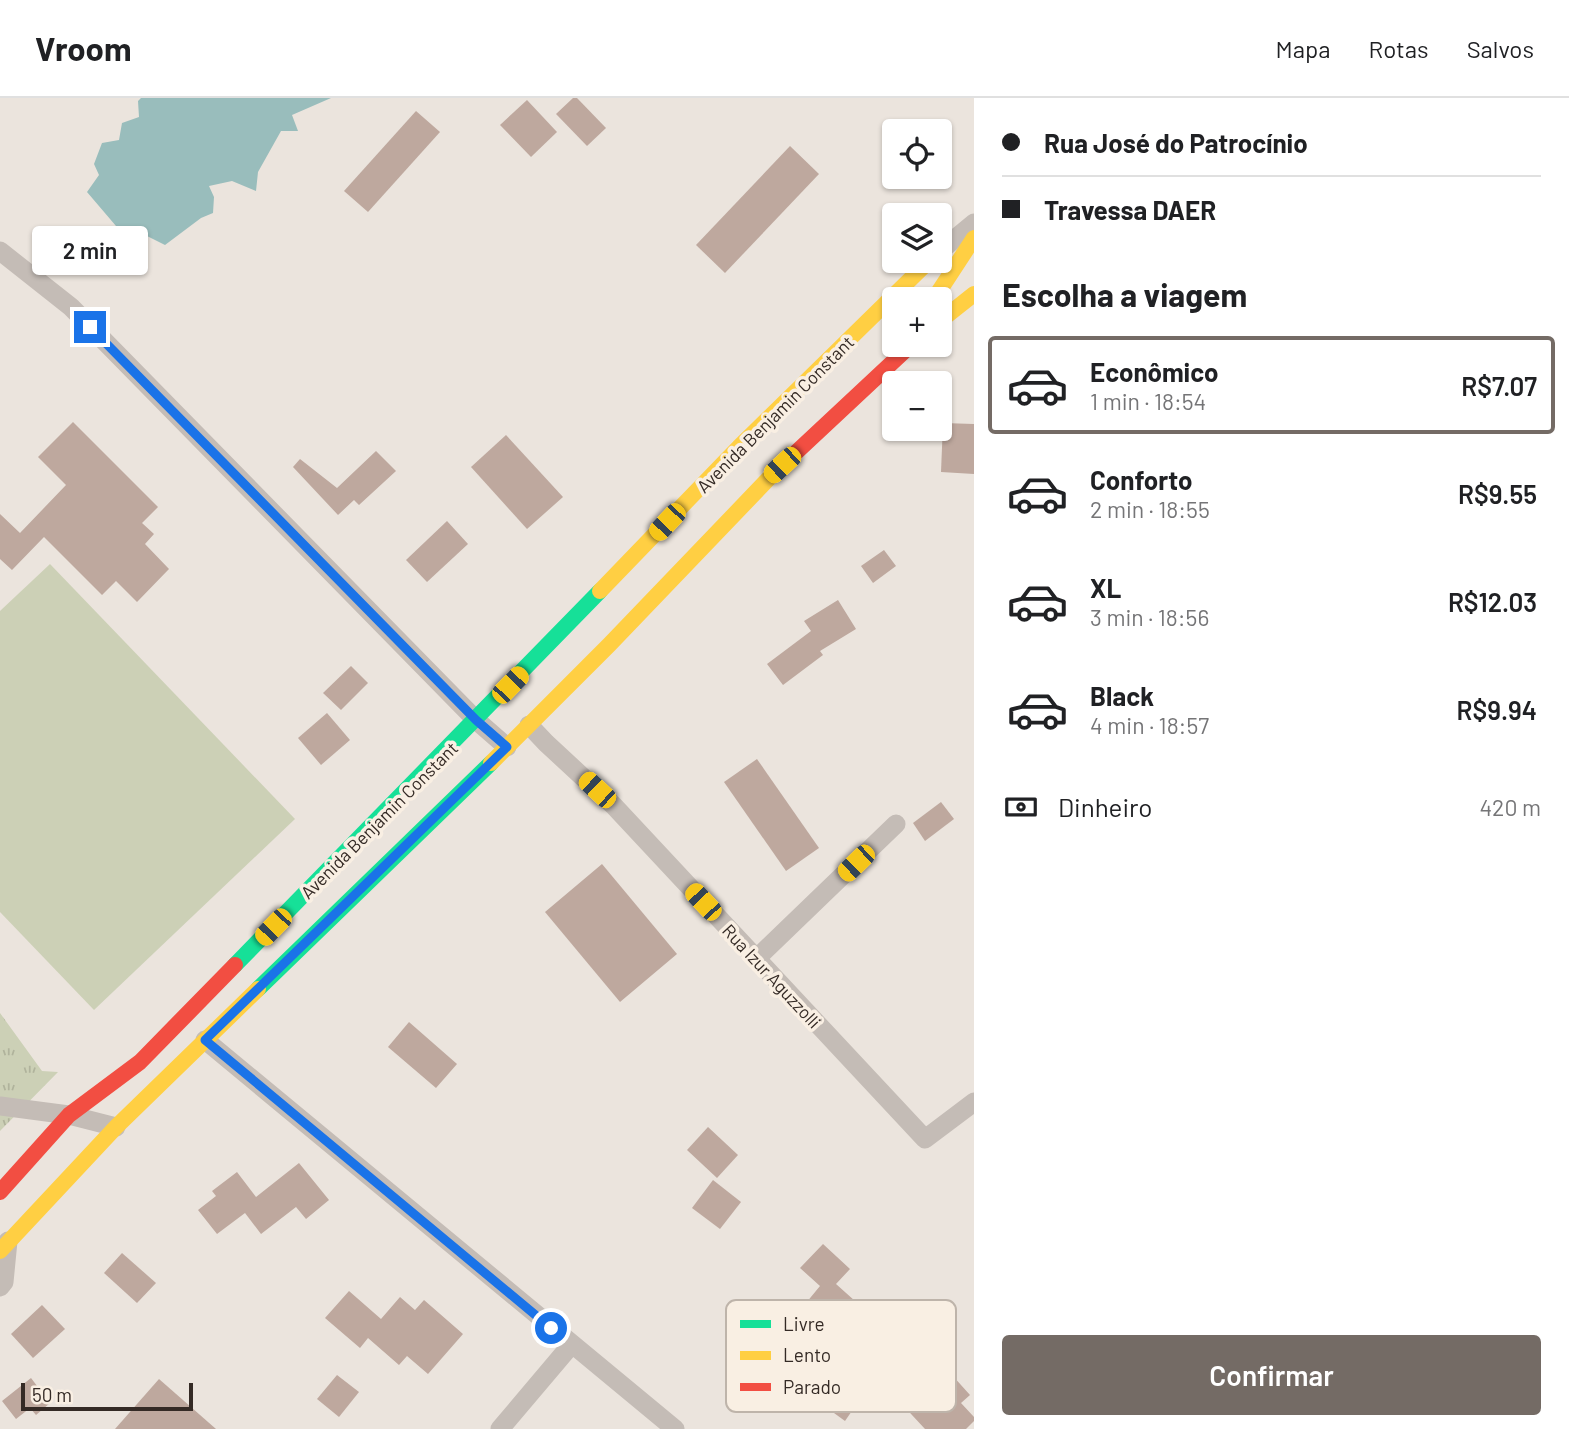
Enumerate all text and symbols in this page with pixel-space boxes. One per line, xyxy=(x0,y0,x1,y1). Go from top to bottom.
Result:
text: Vroom xyxy=(35,28,132,68)
text: Mapa xyxy=(1276,34,1331,63)
text: Rotas xyxy=(1369,34,1429,63)
text: Salvos xyxy=(1467,34,1534,63)
map controls xyxy=(882,119,952,441)
button: locate xyxy=(882,119,952,189)
text: Rua José do Patrocínio xyxy=(1044,127,1308,158)
text: Travessa DAER xyxy=(1044,194,1216,225)
button: layers xyxy=(882,203,952,273)
callout: 2 min xyxy=(32,226,148,274)
text: 2 min xyxy=(63,236,117,264)
text: Escolha a viagem xyxy=(1002,275,1247,313)
button: + xyxy=(882,287,952,357)
route end xyxy=(74,311,106,343)
street label: Avenida Benjamin Constant xyxy=(692,331,858,497)
icon: car xyxy=(1006,354,1069,417)
text: Econômico xyxy=(1090,356,1219,387)
text: R$7.07 xyxy=(1461,370,1537,401)
button: − xyxy=(882,371,952,441)
text: 1 min · 18:54 xyxy=(1090,387,1206,415)
car xyxy=(760,443,805,487)
icon: car xyxy=(1006,462,1069,525)
text: Conforto xyxy=(1090,464,1193,495)
text: R$9.55 xyxy=(1458,478,1537,509)
text: 2 min · 18:55 xyxy=(1090,495,1210,523)
car xyxy=(645,499,690,545)
icon: car xyxy=(1006,570,1069,633)
text: XL xyxy=(1090,572,1121,603)
text: R$12.03 xyxy=(1448,586,1537,617)
text: 3 min · 18:56 xyxy=(1090,603,1209,631)
car xyxy=(488,663,533,707)
icon: car xyxy=(1006,678,1069,741)
text: Black xyxy=(1090,680,1154,711)
text: R$9.94 xyxy=(1457,694,1537,725)
text: 4 min · 18:57 xyxy=(1090,711,1209,739)
street label: Avenida Benjamin Constant xyxy=(296,737,462,903)
car xyxy=(575,768,620,812)
icon: cash xyxy=(1002,788,1040,826)
text: Dinheiro xyxy=(1058,791,1153,822)
text: 420 m xyxy=(1479,793,1541,821)
car xyxy=(834,841,879,885)
car xyxy=(681,879,726,925)
car xyxy=(251,905,296,949)
street label: Rua Izur Aguzzolli xyxy=(718,919,826,1033)
legend xyxy=(726,1300,956,1412)
route start xyxy=(535,1312,567,1344)
text: Livre xyxy=(783,1312,825,1335)
button: Confirmar xyxy=(1002,1335,1541,1415)
text: Lento xyxy=(783,1343,831,1366)
text: Parado xyxy=(783,1375,841,1398)
scale bar xyxy=(21,1380,192,1412)
text: 50 m xyxy=(32,1383,72,1406)

